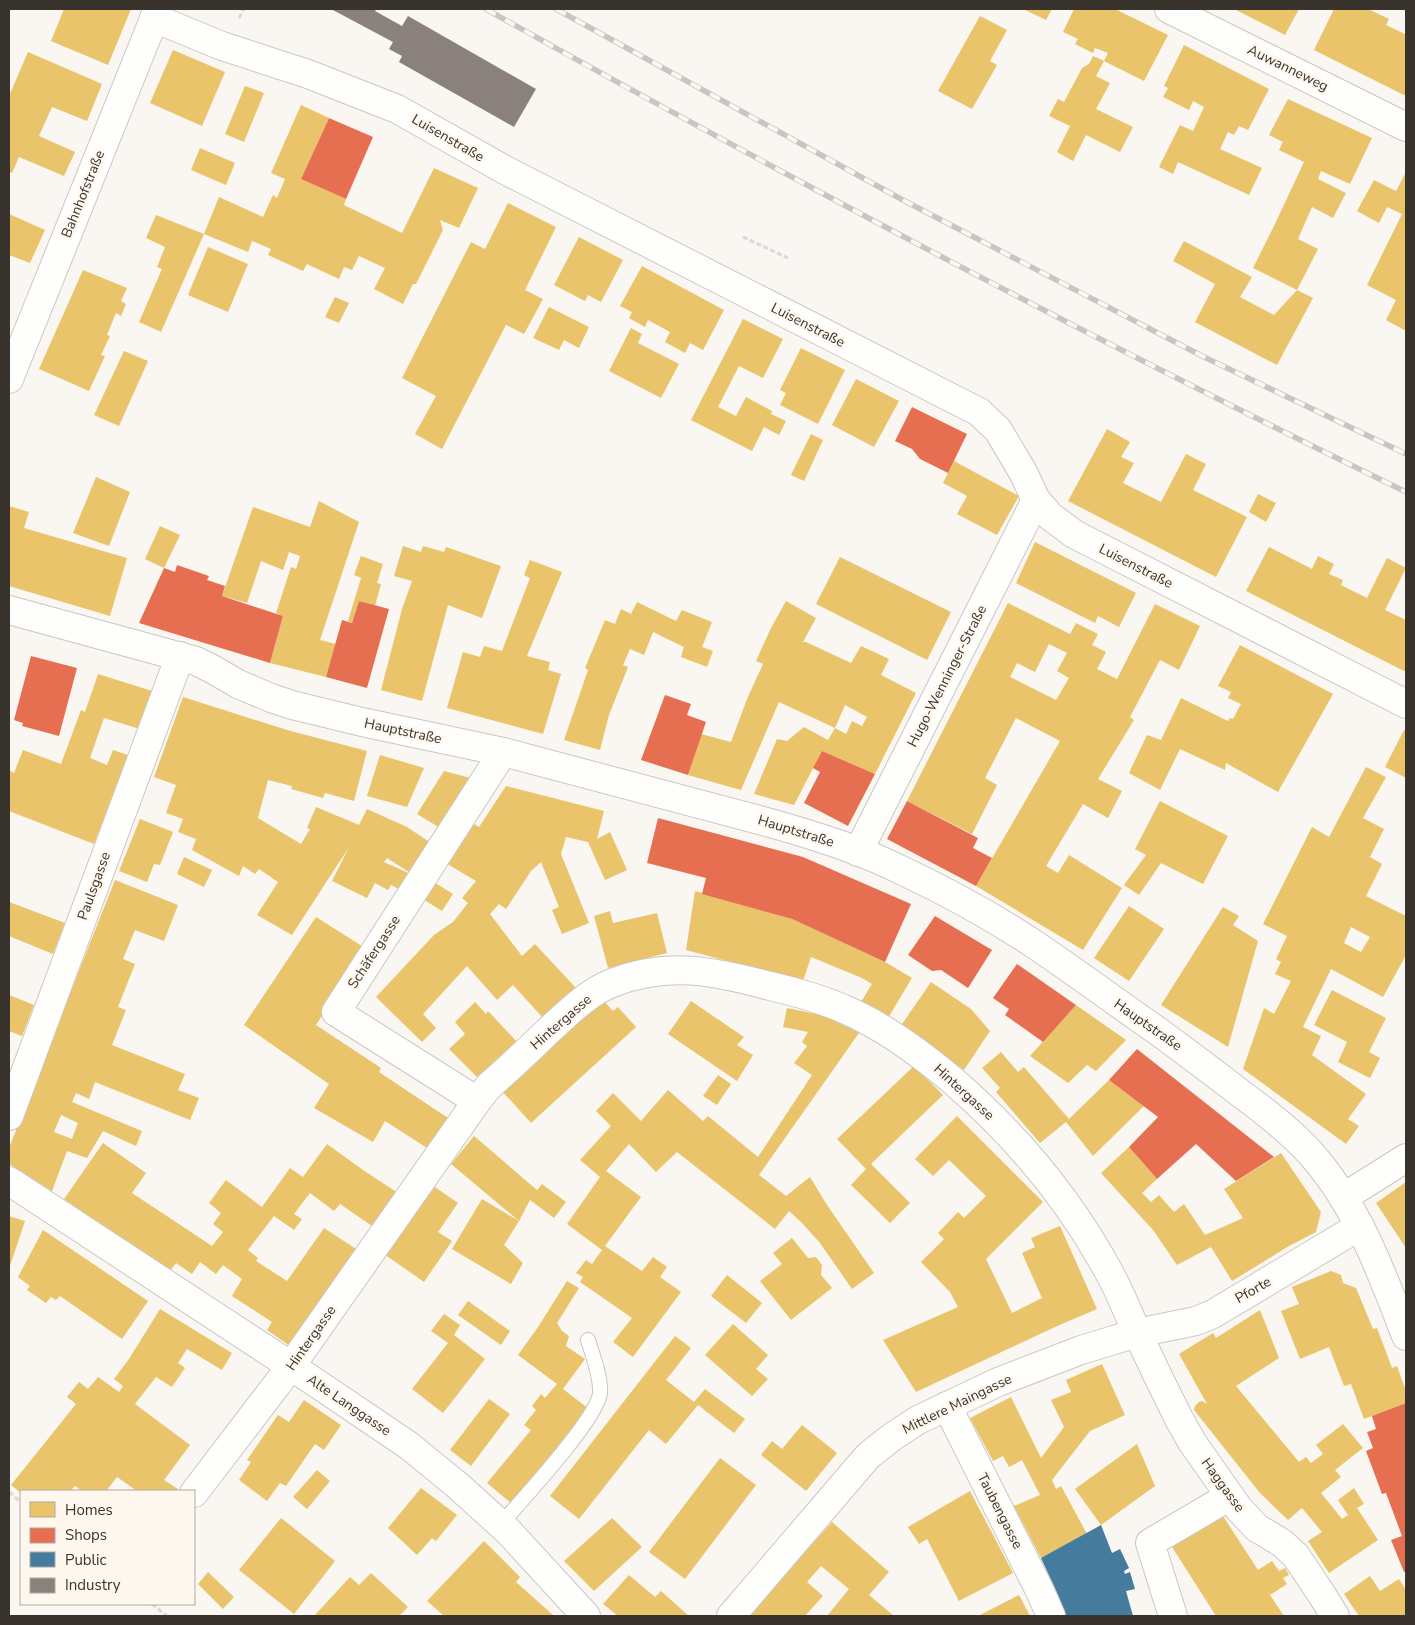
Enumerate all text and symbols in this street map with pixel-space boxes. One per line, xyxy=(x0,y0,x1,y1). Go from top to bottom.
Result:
street label: Auwanneweg xyxy=(1244,40,1332,96)
street label: Luisenstraße xyxy=(408,110,488,166)
street label: Bahnhofstraße xyxy=(57,147,109,241)
street label: Luisenstraße xyxy=(768,298,848,352)
street label: Luisenstraße xyxy=(1096,539,1176,593)
street label: Hugo-Wenninger-Straße xyxy=(903,602,991,750)
street label: Hauptstraße xyxy=(362,714,444,748)
street label: Hauptstraße xyxy=(755,810,837,852)
street label: Paulsgasse xyxy=(73,849,115,923)
street label: Schäfergasse xyxy=(343,912,405,992)
street label: Hintergasse xyxy=(526,990,596,1054)
street label: Hauptstraße xyxy=(1110,995,1186,1055)
street label: Hintergasse xyxy=(930,1060,998,1124)
street label: Pforte xyxy=(1231,1272,1275,1308)
street label: Hintergasse xyxy=(282,1302,340,1374)
street label: Mittlere Maingasse xyxy=(899,1369,1015,1439)
street label: Alte Langgasse xyxy=(303,1370,395,1440)
street label: Haggasse xyxy=(1197,1454,1249,1516)
street label: Taubengasse xyxy=(973,1470,1027,1552)
legend xyxy=(20,1490,195,1605)
text: Homes xyxy=(65,1500,113,1520)
text: Shops xyxy=(65,1525,107,1545)
text: Public xyxy=(65,1550,106,1570)
text: Industry xyxy=(65,1575,121,1595)

